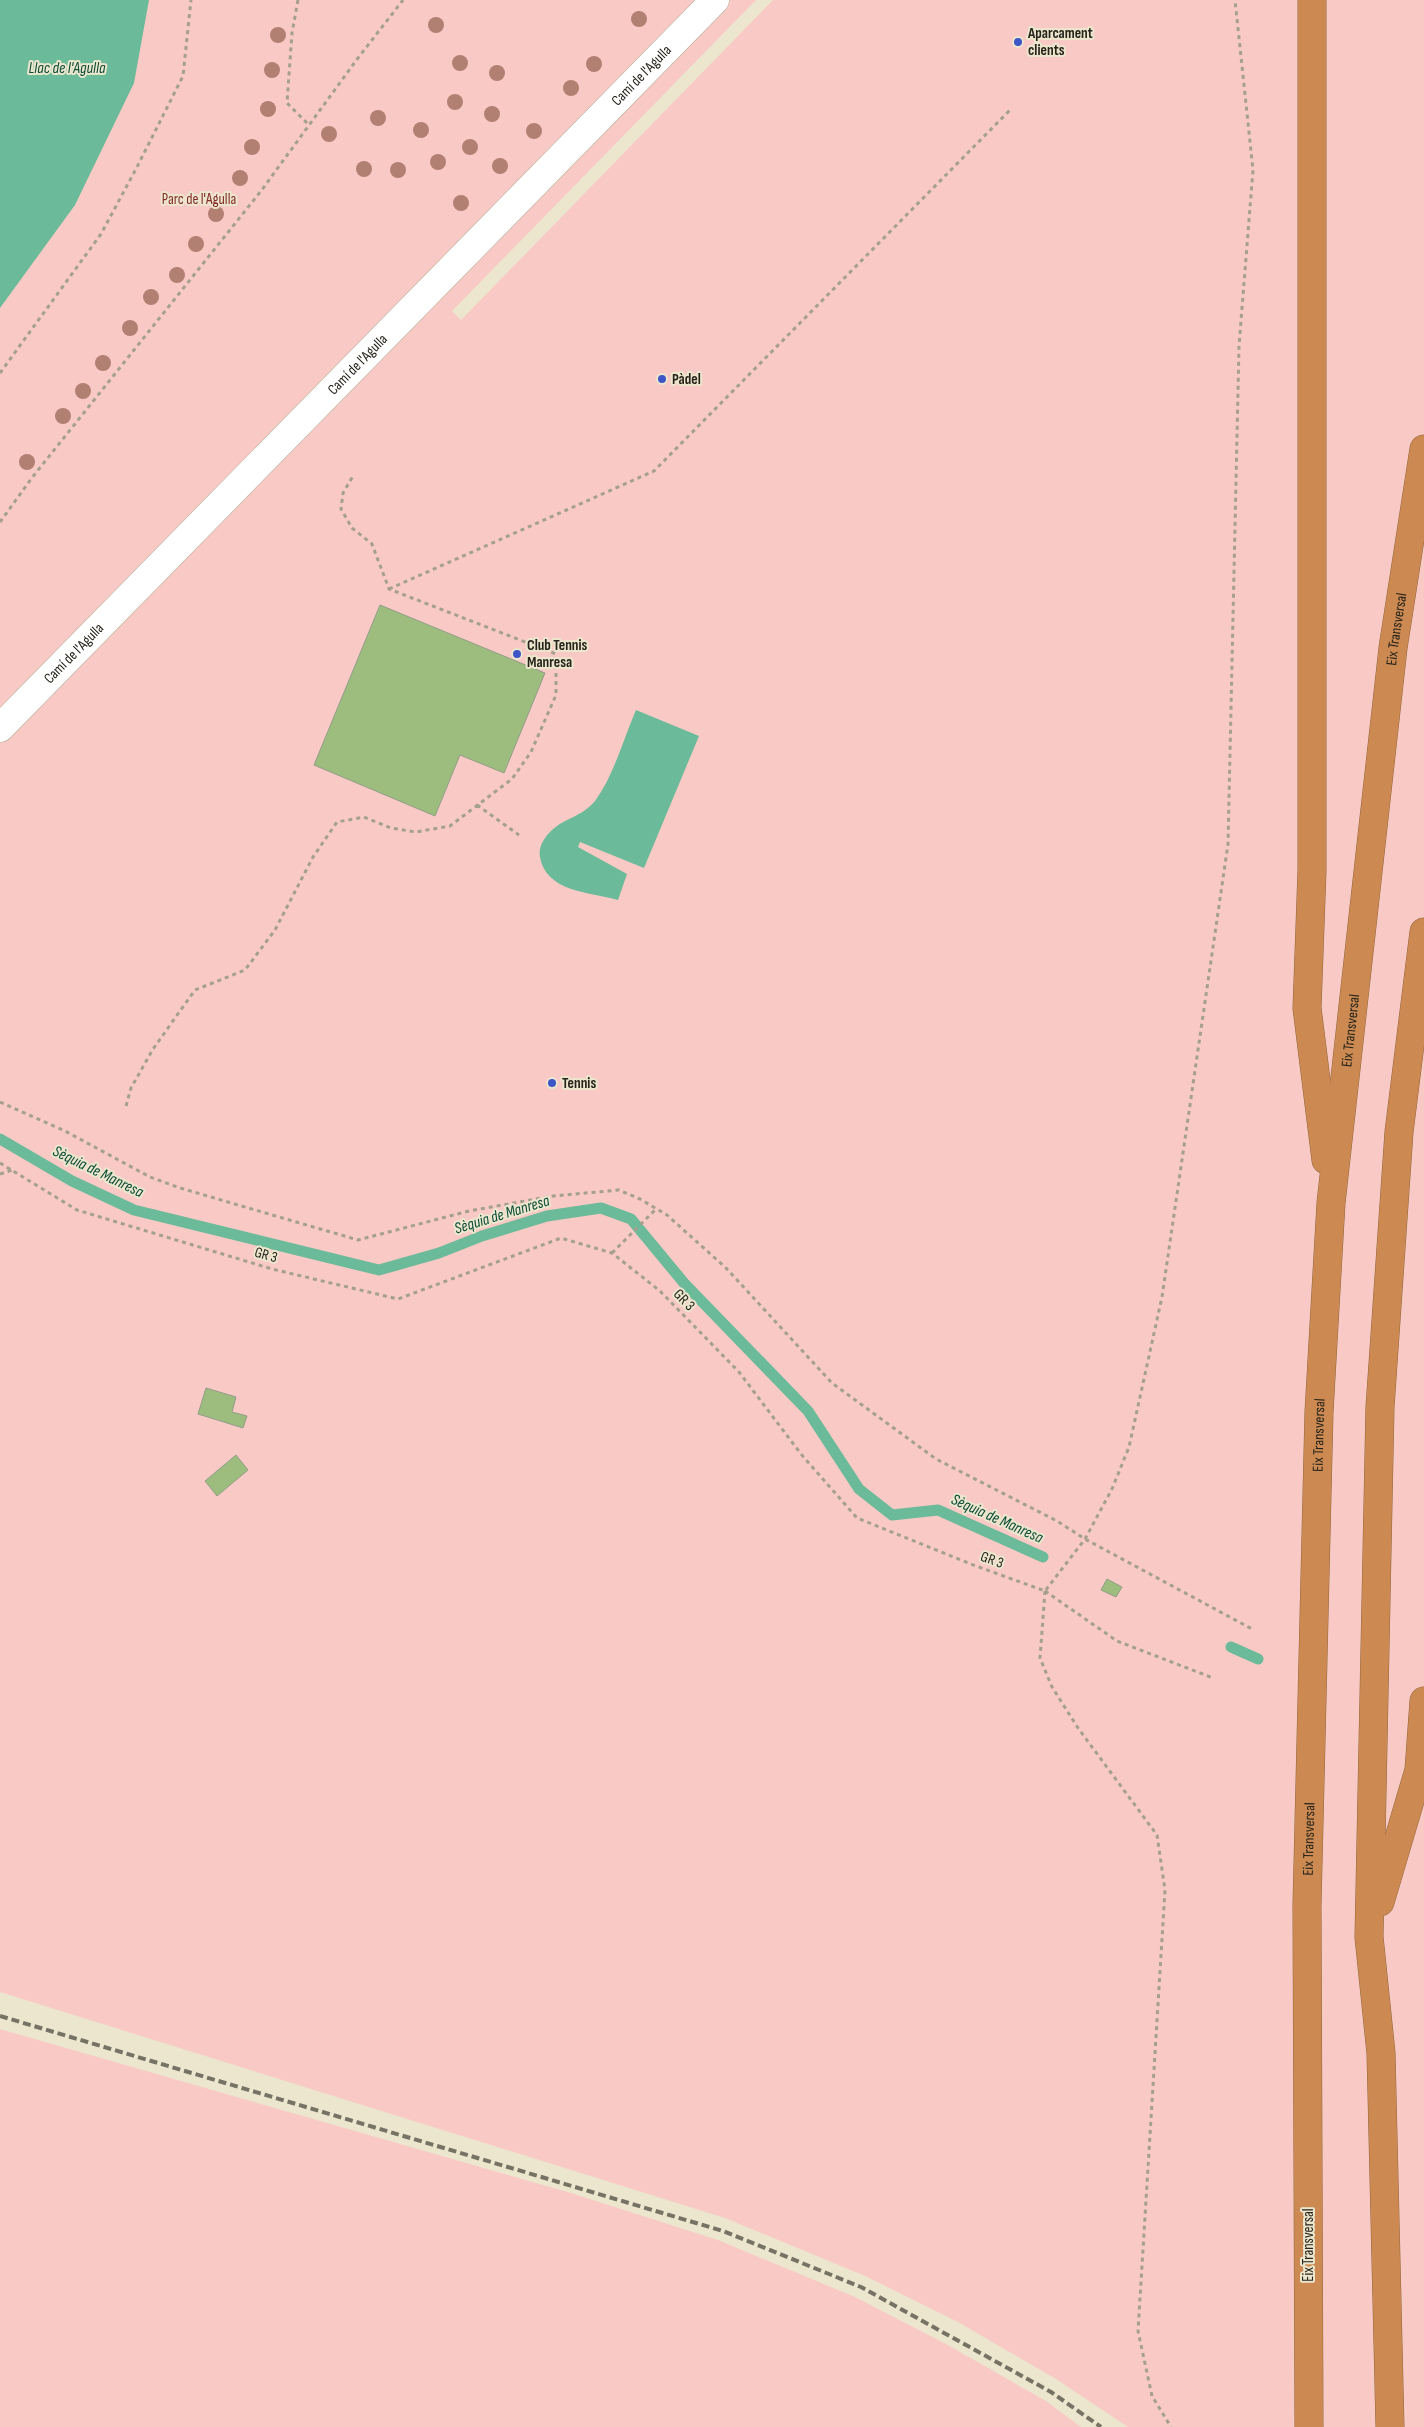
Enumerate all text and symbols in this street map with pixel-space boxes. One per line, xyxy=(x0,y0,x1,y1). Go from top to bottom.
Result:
place label: Aparcament clients xyxy=(1027,24,1093,60)
marker: Aparcament clients xyxy=(1012,36,1024,48)
street label: Camí de l'Agulla xyxy=(607,41,675,110)
water label: Llac de l'Agulla xyxy=(29,59,106,78)
park label: Parc de l'Agulla xyxy=(162,190,236,209)
street label: Camí de l'Agulla xyxy=(323,330,392,399)
place label: Pàdel xyxy=(672,370,701,389)
marker: Pàdel xyxy=(656,373,668,385)
street label: Eix Transversal xyxy=(1382,591,1411,667)
street label: Camí de l'Agulla xyxy=(40,619,108,687)
place label: Club Tennis Manresa xyxy=(527,636,588,672)
marker: Club Tennis Manresa xyxy=(511,648,523,660)
street label: Eix Transversal xyxy=(1337,993,1364,1068)
place label: Tennis xyxy=(562,1074,596,1093)
marker: Tennis xyxy=(546,1077,558,1089)
water label: Sèquia de Manresa xyxy=(50,1142,147,1202)
water label: Sèquia de Manresa xyxy=(452,1191,552,1238)
street label: GR 3 xyxy=(252,1243,280,1267)
street label: GR 3 xyxy=(669,1285,699,1315)
street label: Eix Transversal xyxy=(1308,1398,1329,1472)
water label: Sèquia de Manresa xyxy=(948,1490,1046,1548)
street label: GR 3 xyxy=(978,1547,1006,1573)
street label: Eix Transversal xyxy=(1298,1802,1319,1876)
street label: Eix Transversal xyxy=(1299,2208,1318,2282)

